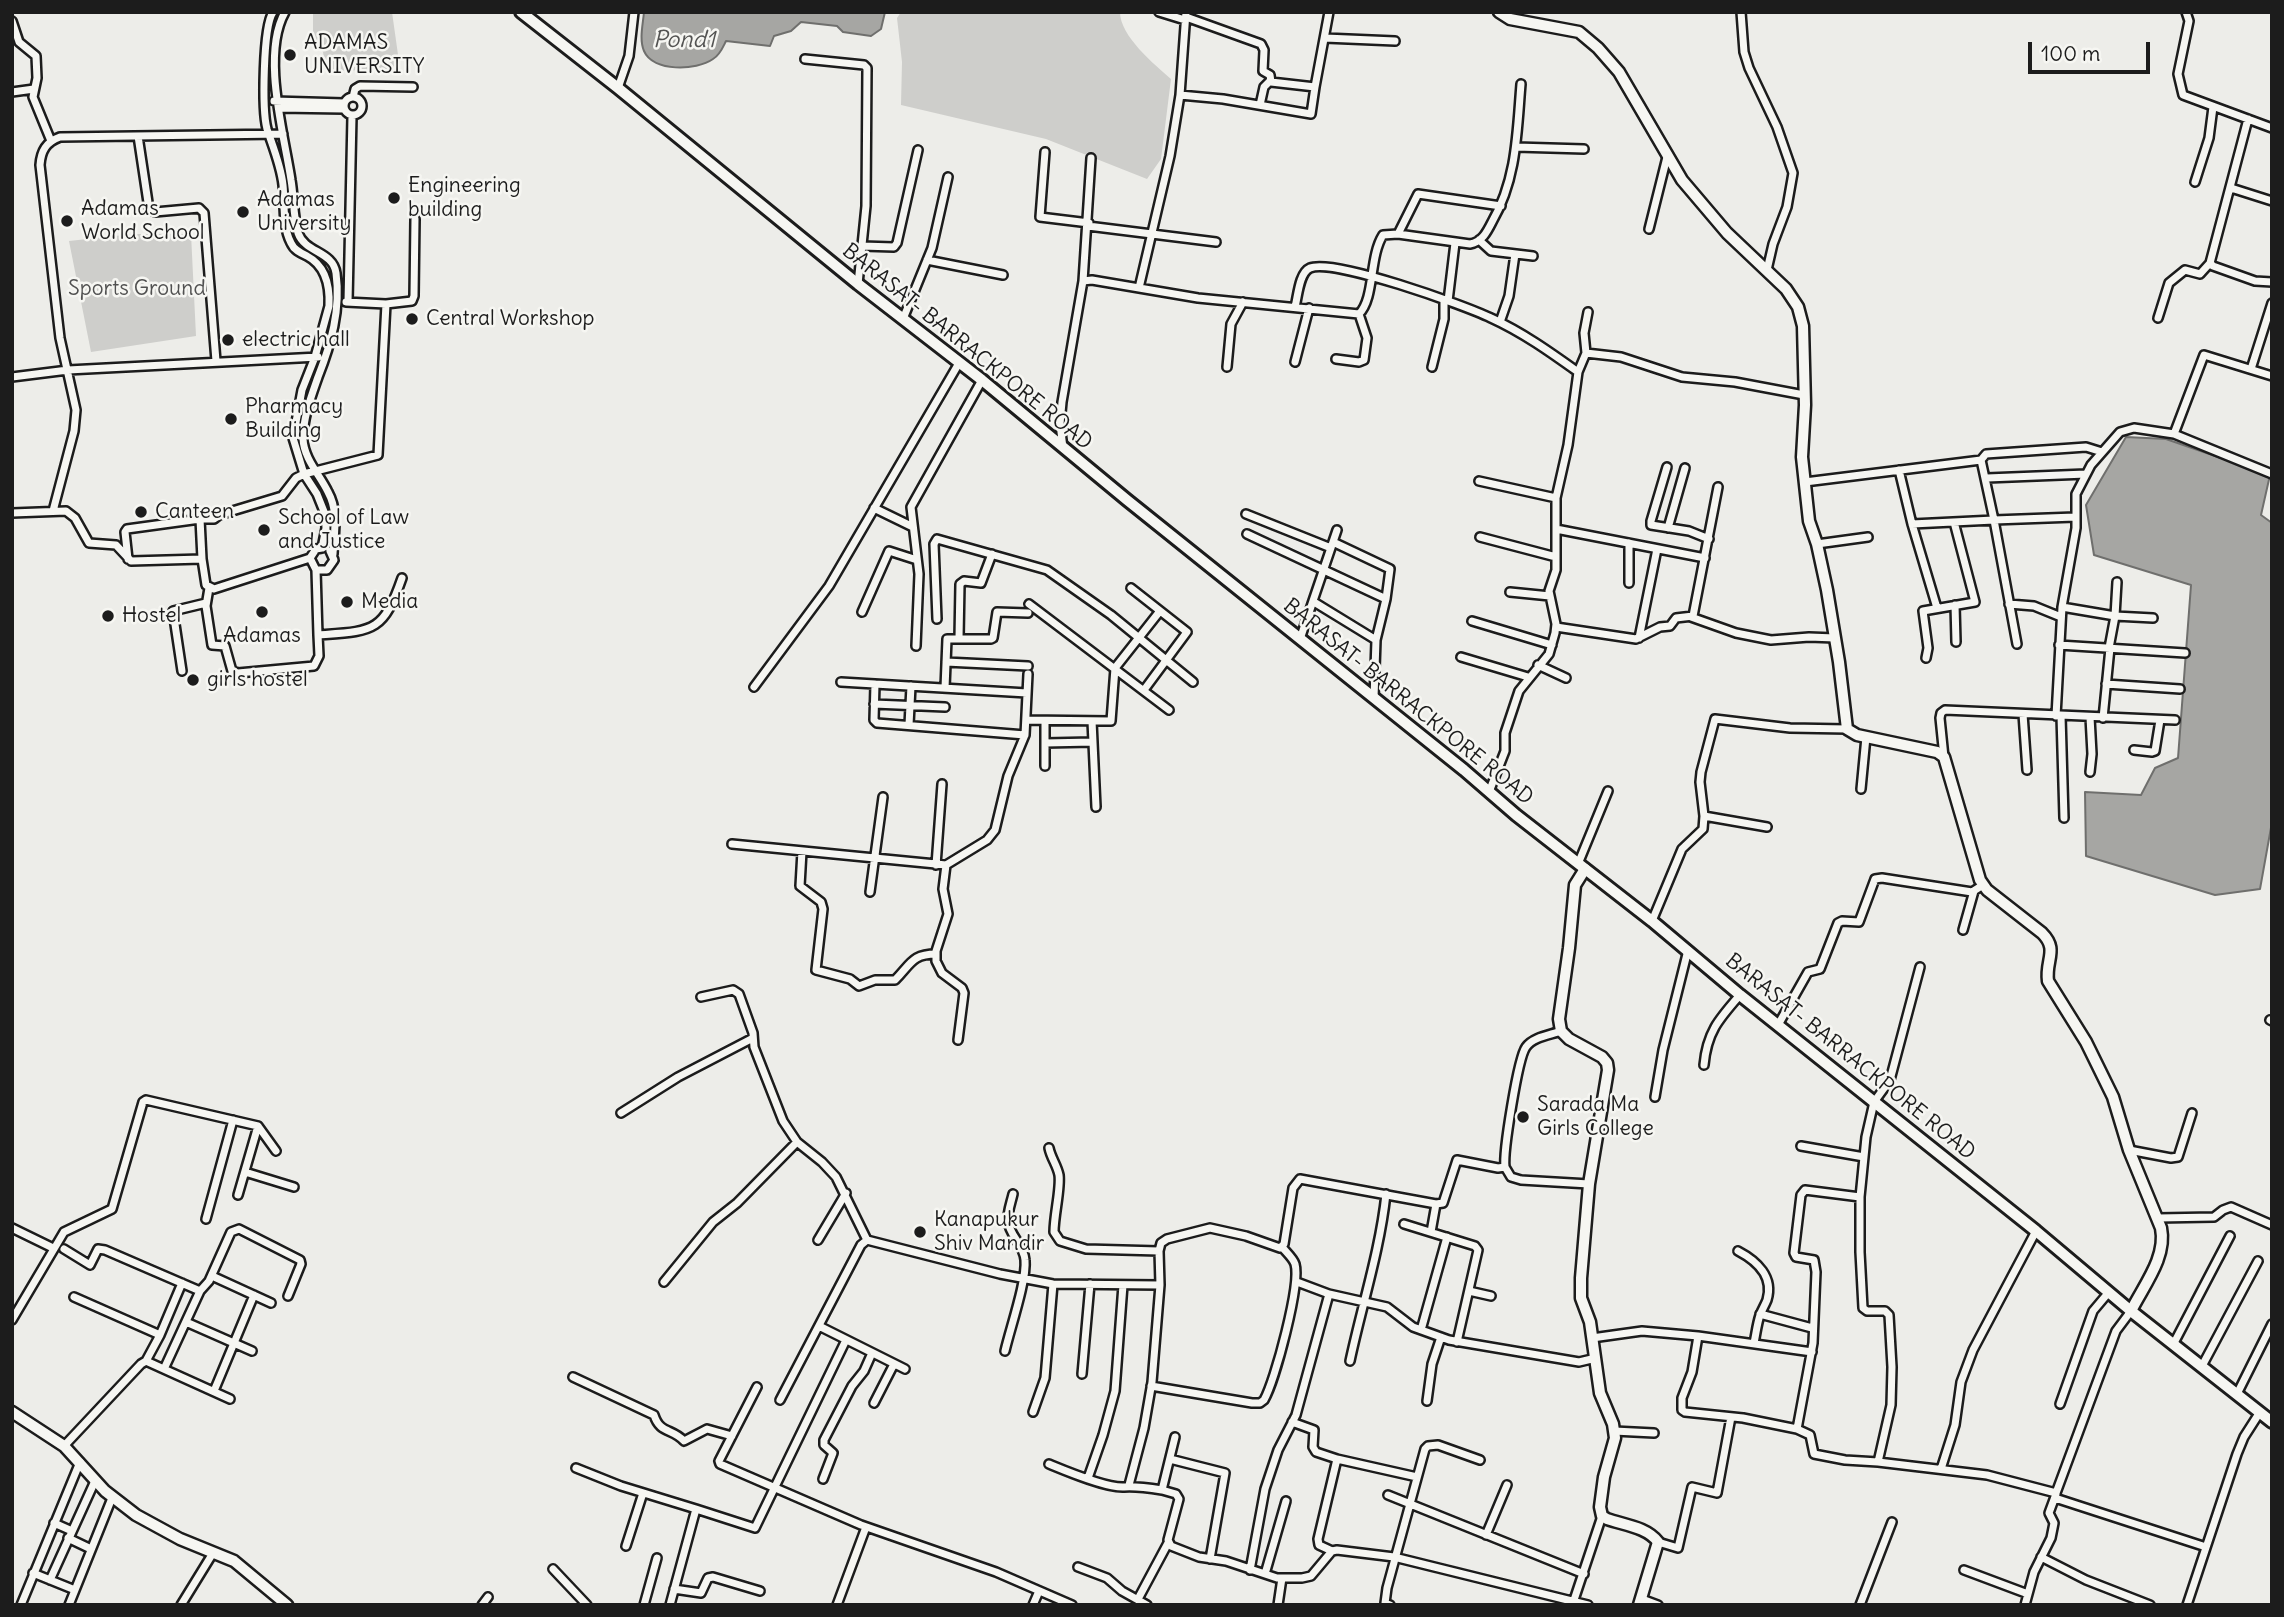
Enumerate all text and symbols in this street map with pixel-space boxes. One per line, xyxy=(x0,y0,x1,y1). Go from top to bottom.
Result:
water label: Pond1 xyxy=(653,26,715,54)
scale bar xyxy=(2032,28,2154,72)
place label: ADAMAS UNIVERSITY xyxy=(304,30,424,80)
text: 100 m xyxy=(2041,40,2100,67)
marker: ADAMAS UNIVERSITY xyxy=(282,47,298,63)
place label: Engineering building xyxy=(408,173,521,223)
place label: Adamas University xyxy=(257,187,351,237)
marker: Engineering building xyxy=(386,190,402,206)
place label: Adamas World School xyxy=(81,196,205,246)
marker: Adamas University xyxy=(235,204,251,220)
marker: Adamas World School xyxy=(59,213,75,229)
street label: BARASAT- BARRACKPORE ROAD xyxy=(837,238,1097,456)
park label: Sports Ground xyxy=(68,276,206,302)
place label: Central Workshop xyxy=(426,306,595,332)
marker: Central Workshop xyxy=(404,311,420,327)
place label: electric hall xyxy=(242,327,350,353)
marker: electric hall xyxy=(220,332,236,348)
place label: Pharmacy Building xyxy=(245,394,343,444)
marker: Pharmacy Building xyxy=(223,411,239,427)
place label: Canteen xyxy=(155,499,234,525)
marker: Canteen xyxy=(133,504,149,520)
place label: School of Law and Justice xyxy=(278,505,409,555)
marker: School of Law and Justice xyxy=(256,522,272,538)
place label: Media xyxy=(361,589,418,615)
street label: BARASAT- BARRACKPORE ROAD xyxy=(1278,593,1538,811)
marker: Media xyxy=(339,594,355,610)
place label: Hostel xyxy=(122,603,181,629)
marker: Adamas xyxy=(254,604,270,620)
marker: Hostel xyxy=(100,608,116,624)
place label: Adamas xyxy=(223,623,301,649)
place label: girls hostel xyxy=(207,667,308,693)
marker: girls hostel xyxy=(185,672,201,688)
street label: BARASAT- BARRACKPORE ROAD xyxy=(1720,948,1980,1166)
place label: Sarada Ma Girls College xyxy=(1537,1092,1654,1142)
marker: Sarada Ma Girls College xyxy=(1515,1109,1531,1125)
place label: Kanapukur Shiv Mandir xyxy=(934,1207,1044,1257)
marker: Kanapukur Shiv Mandir xyxy=(912,1224,928,1240)

